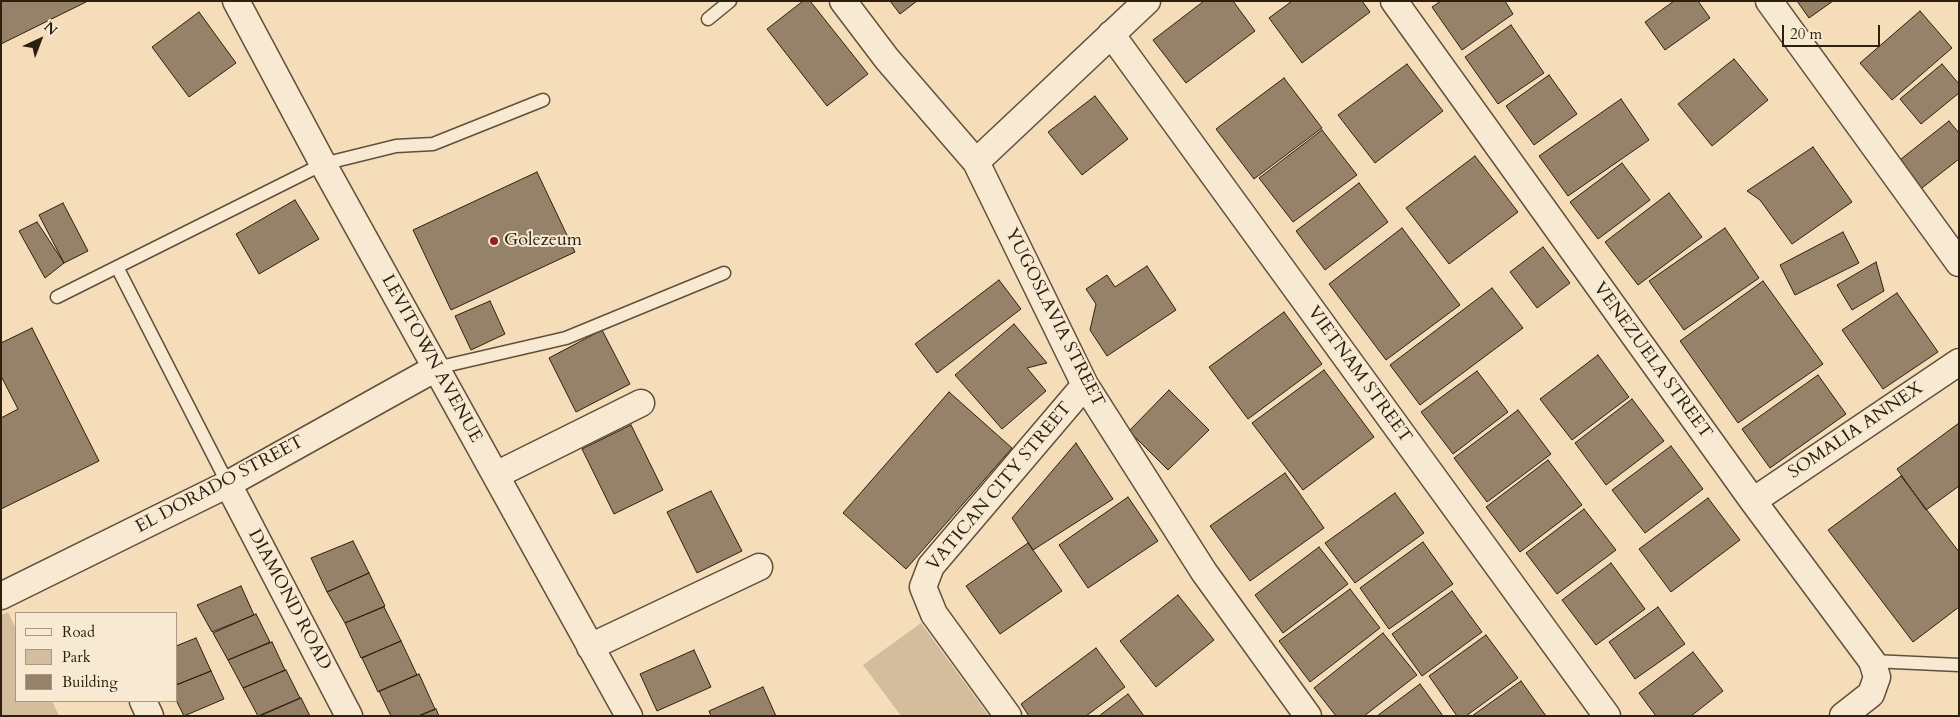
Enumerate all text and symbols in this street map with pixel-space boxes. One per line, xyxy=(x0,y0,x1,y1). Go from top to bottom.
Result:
north arrow xyxy=(15,15,65,65)
scale bar xyxy=(1785,15,1882,47)
text: N xyxy=(40,18,61,40)
text: 20 m xyxy=(1790,24,1822,44)
street label: YUGOSLAVIA STREET xyxy=(999,225,1109,411)
place label: Golezeum xyxy=(504,230,582,252)
marker: Golezeum xyxy=(488,235,500,247)
street label: LEVITOWN AVENUE xyxy=(376,271,486,447)
street label: VENEZUELA STREET xyxy=(1588,279,1716,443)
street label: VIETNAM STREET xyxy=(1302,302,1416,448)
street label: SOMALIA ANNEX xyxy=(1785,378,1927,484)
street label: VATICAN CITY STREET xyxy=(923,398,1077,576)
street label: EL DORADO STREET xyxy=(132,431,308,539)
street label: DIAMOND ROAD xyxy=(243,526,335,674)
legend xyxy=(15,612,178,702)
text: Road xyxy=(62,622,95,642)
text: Park xyxy=(62,647,91,667)
text: Building xyxy=(62,672,118,692)

